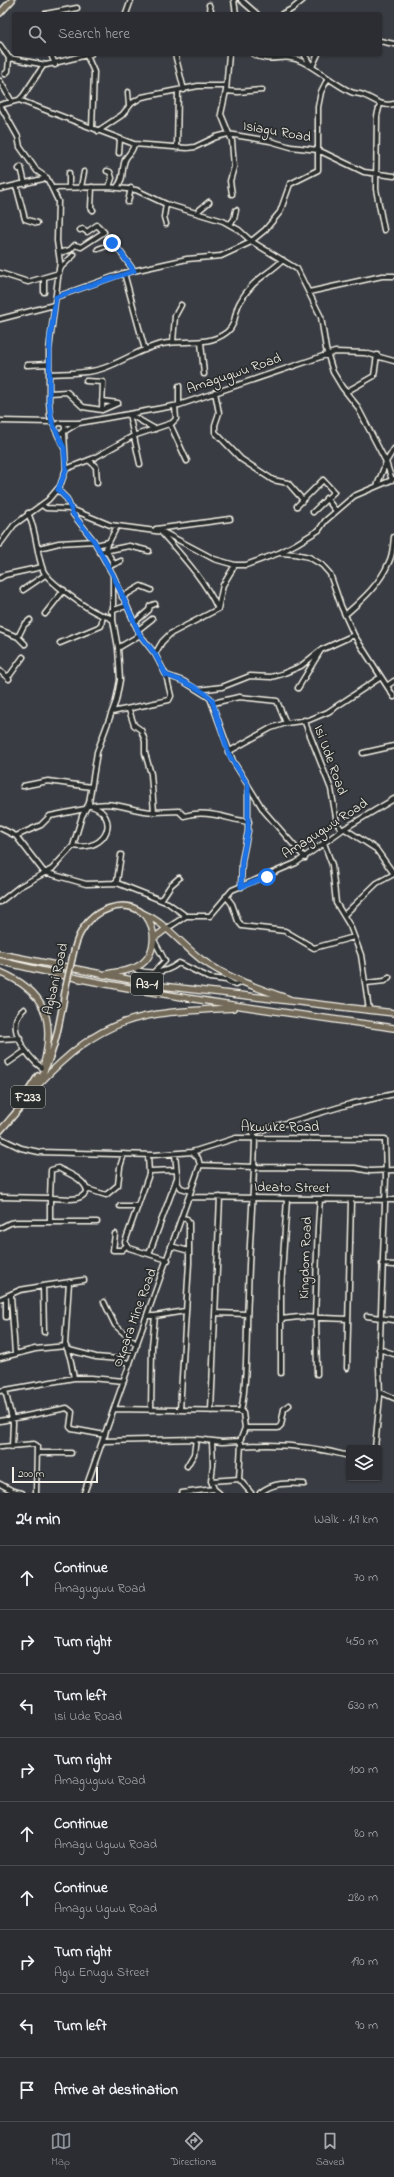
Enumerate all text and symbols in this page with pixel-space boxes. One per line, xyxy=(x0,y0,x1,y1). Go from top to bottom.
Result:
search box xyxy=(12,12,382,56)
icon: search xyxy=(26,23,48,45)
text: Search here xyxy=(58,23,130,45)
street label: Isiagu Road xyxy=(241,116,313,149)
route end xyxy=(103,234,121,252)
street label: Amagugwu Road xyxy=(184,348,285,401)
street label: Isi Ude Road xyxy=(308,722,352,798)
street label: Amagugwu Road xyxy=(278,793,373,866)
route start xyxy=(258,868,276,886)
street label: Agbani Road xyxy=(38,941,75,1017)
road number: A3-1 xyxy=(131,973,163,995)
road number: F233 xyxy=(11,1086,45,1108)
street label: Akwuke Road xyxy=(241,1117,319,1138)
street label: Ideato Street xyxy=(254,1177,330,1199)
street label: Kingdom Road xyxy=(294,1216,319,1300)
street label: Okpara Mine Road xyxy=(107,1265,163,1370)
map controls xyxy=(346,1445,382,1481)
button: layers xyxy=(346,1445,382,1481)
scale bar xyxy=(12,1465,98,1484)
text: 200 m xyxy=(18,1466,44,1482)
text: 24 min xyxy=(16,1507,60,1532)
text: Walk · 1.9 km xyxy=(314,1510,378,1529)
text: Continue xyxy=(54,1557,108,1579)
icon: ahead xyxy=(16,1567,38,1589)
text: 70 m xyxy=(354,1568,378,1587)
text: Amagugwu Road xyxy=(54,1579,146,1598)
icon: right xyxy=(16,1631,38,1653)
text: Turn right xyxy=(54,1631,112,1653)
text: 450 m xyxy=(346,1632,378,1651)
text: Turn left xyxy=(54,1685,107,1707)
icon: left xyxy=(16,1695,38,1717)
text: 630 m xyxy=(348,1696,378,1715)
text: Isi Ude Road xyxy=(54,1707,122,1726)
text: Turn right xyxy=(54,1749,112,1771)
icon: right xyxy=(16,1759,38,1781)
text: 100 m xyxy=(349,1760,378,1779)
text: Amagugwu Road xyxy=(54,1771,146,1790)
text: Continue xyxy=(54,1813,108,1835)
icon: ahead xyxy=(16,1823,38,1845)
text: 80 m xyxy=(354,1824,378,1843)
text: Amagu Ugwu Road xyxy=(54,1835,157,1854)
text: Continue xyxy=(54,1877,108,1899)
icon: ahead xyxy=(16,1887,38,1909)
text: 280 m xyxy=(348,1888,378,1907)
text: Amagu Ugwu Road xyxy=(54,1899,157,1918)
text: Turn right xyxy=(54,1941,112,1963)
icon: right xyxy=(16,1951,38,1973)
text: 190 m xyxy=(351,1952,378,1971)
text: Agu Enugu Street xyxy=(54,1963,149,1982)
icon: left xyxy=(16,2015,38,2037)
text: Turn left xyxy=(54,2015,107,2037)
text: 90 m xyxy=(355,2016,378,2035)
icon: arrive xyxy=(16,2079,38,2101)
text: Arrive at destination xyxy=(54,2079,178,2101)
tab: Map xyxy=(50,2130,72,2170)
tab: Directions xyxy=(171,2130,216,2170)
tab: Saved xyxy=(316,2130,344,2170)

